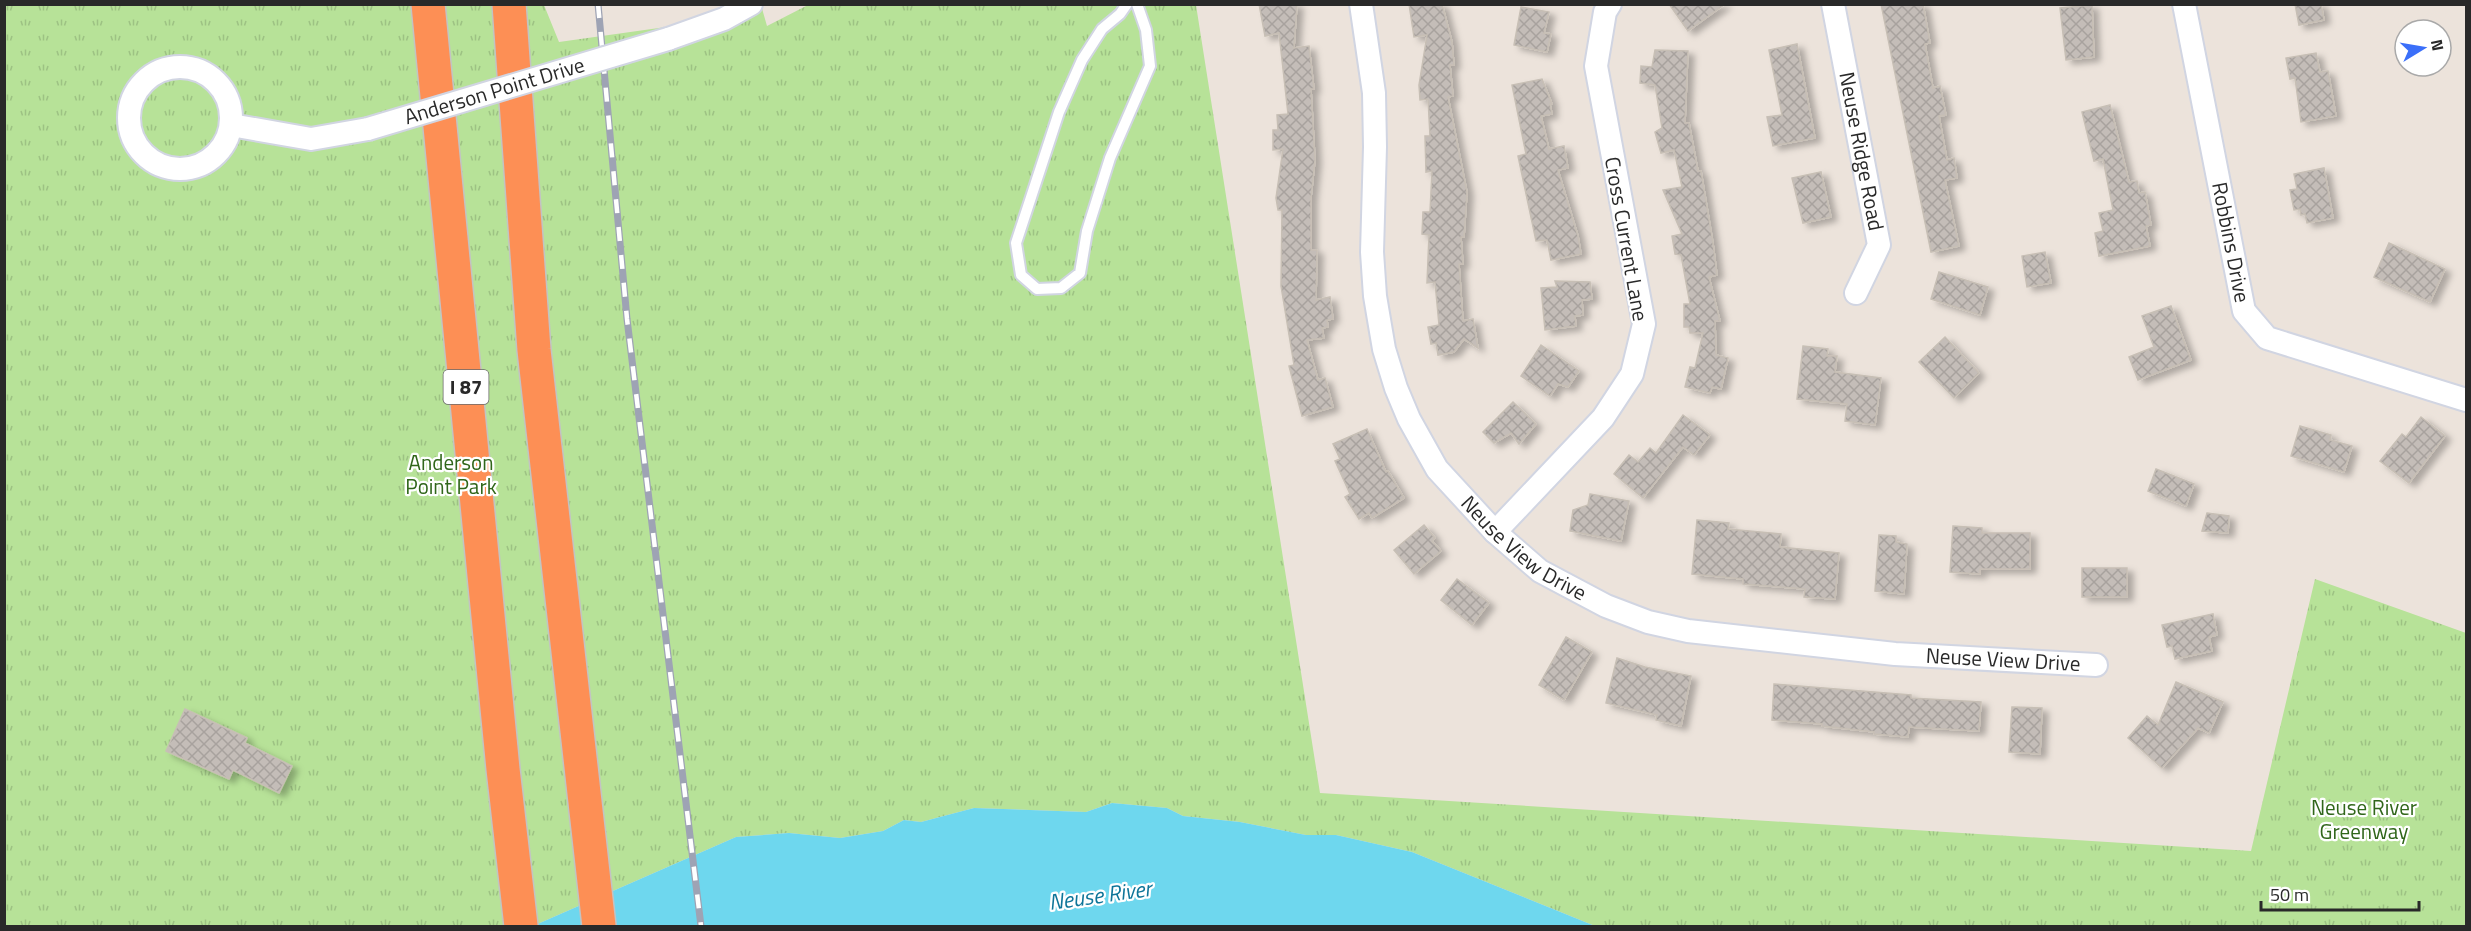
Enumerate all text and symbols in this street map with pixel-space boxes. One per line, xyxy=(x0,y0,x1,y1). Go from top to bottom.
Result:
north arrow xyxy=(2393,18,2453,78)
text: N xyxy=(2425,37,2451,53)
street label: Anderson Point Drive xyxy=(400,48,588,132)
street label: Neuse Ridge Road xyxy=(1831,69,1893,233)
street label: Cross Current Lane xyxy=(1597,154,1657,324)
street label: Robbins Drive xyxy=(2204,179,2259,305)
road number: I 87 xyxy=(444,370,488,404)
park label: Anderson Point Park xyxy=(405,446,497,502)
street label: Neuse View Drive xyxy=(1454,488,1593,608)
street label: Neuse View Drive xyxy=(1925,639,2081,679)
park label: Neuse River Greenway xyxy=(2311,791,2417,847)
water label: Neuse River xyxy=(1047,871,1156,919)
scale bar xyxy=(2261,874,2418,912)
text: 50 m xyxy=(2270,881,2309,908)

